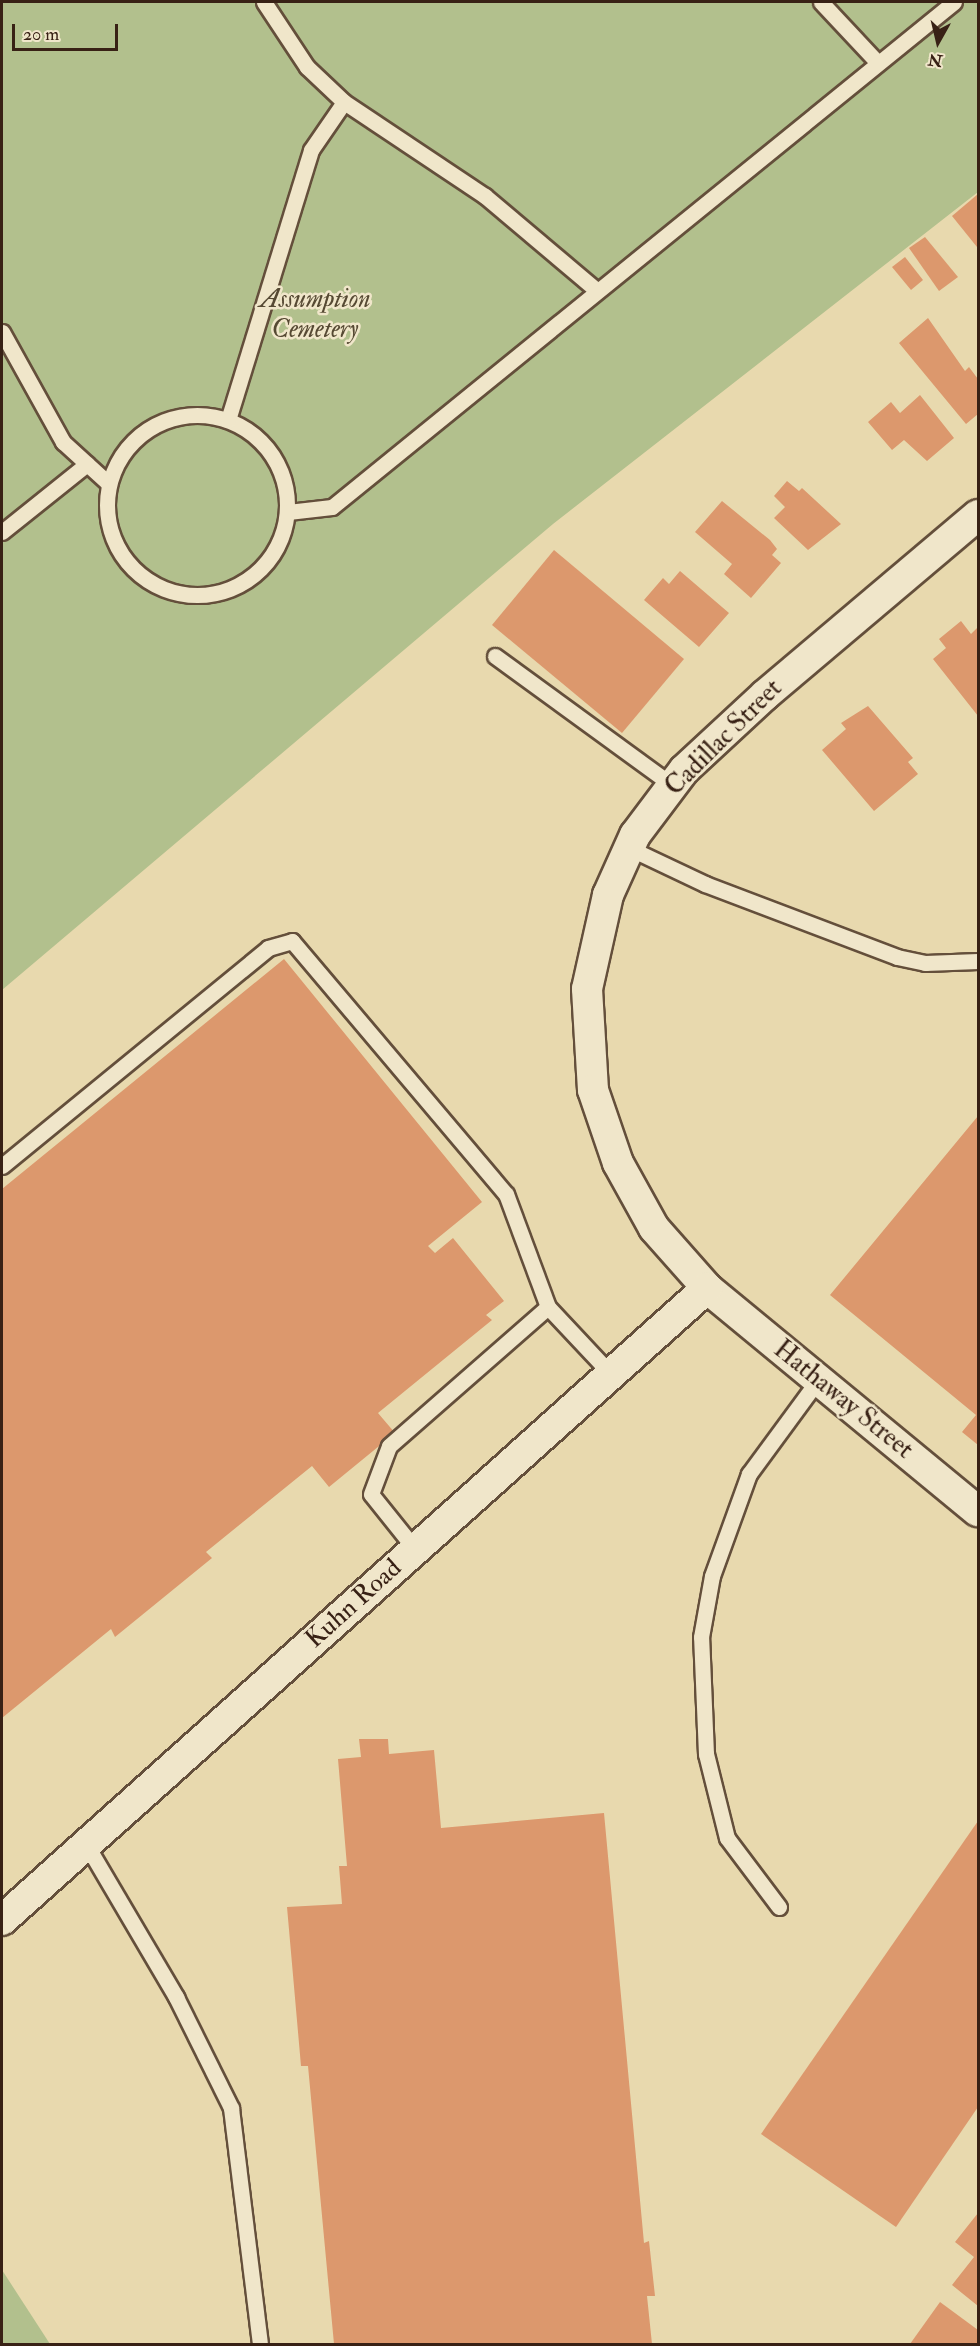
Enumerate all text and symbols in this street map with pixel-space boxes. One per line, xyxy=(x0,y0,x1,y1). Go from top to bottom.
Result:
scale bar xyxy=(15,12,122,50)
north arrow xyxy=(908,12,968,72)
text: 20 m xyxy=(23,23,59,46)
text: N xyxy=(927,49,944,71)
park label: Assumption Cemetery xyxy=(260,284,370,346)
street label: Cadillac Street xyxy=(659,673,789,803)
street label: Hathaway Street xyxy=(767,1334,919,1466)
street label: Kuhn Road xyxy=(300,1553,408,1655)

